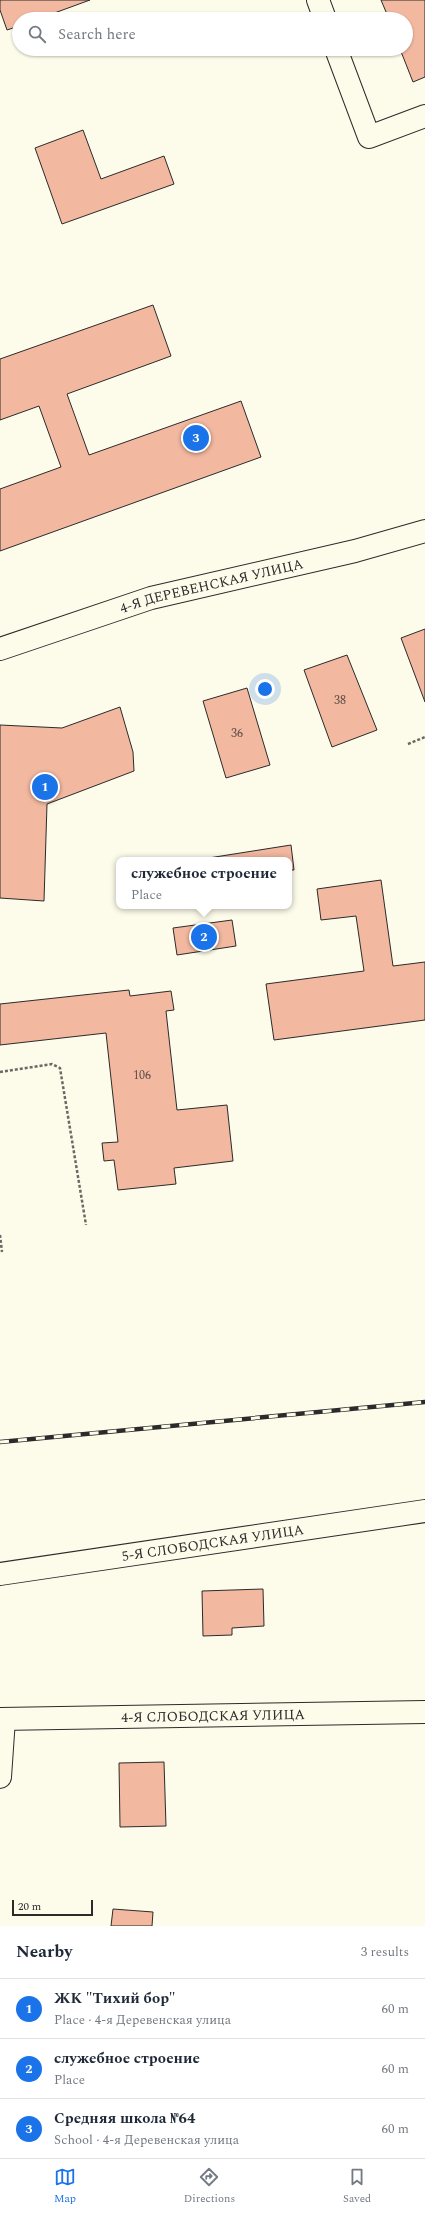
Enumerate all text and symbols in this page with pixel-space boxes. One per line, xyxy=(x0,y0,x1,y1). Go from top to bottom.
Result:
search box xyxy=(12,12,413,56)
icon: search xyxy=(26,23,48,45)
text: Search here xyxy=(58,23,136,46)
pin: 3 xyxy=(183,423,209,453)
street label: 4-Я ДЕРЕВЕНСКАЯ УЛИЦА xyxy=(117,553,306,618)
your location xyxy=(255,679,275,699)
house number: 38 xyxy=(334,691,346,710)
house number: 36 xyxy=(231,724,243,743)
pin: 1 xyxy=(32,772,58,802)
popup xyxy=(116,857,292,909)
text: служебное строение xyxy=(131,862,277,885)
text: Place xyxy=(131,885,162,905)
pin: 2 xyxy=(191,922,217,952)
house number: 106 xyxy=(133,1066,151,1085)
street label: 5-Я СЛОБОДСКАЯ УЛИЦА xyxy=(120,1519,306,1566)
street label: 4-Я СЛОБОДСКАЯ УЛИЦА xyxy=(121,1703,306,1728)
scale bar xyxy=(12,1898,93,1917)
text: 20 m xyxy=(18,1898,41,1915)
text: Nearby xyxy=(16,1939,72,1965)
text: 3 results xyxy=(361,1942,409,1962)
text: ЖК "Тихий бор" xyxy=(54,1987,175,2010)
text: 1 xyxy=(25,1999,33,2019)
text: 60 m xyxy=(382,1999,409,2019)
text: Place · 4-я Деревенская улица xyxy=(54,2010,231,2030)
text: служебное строение xyxy=(54,2047,200,2070)
text: 2 xyxy=(25,2059,33,2079)
text: 60 m xyxy=(382,2059,409,2079)
text: Place xyxy=(54,2070,85,2090)
text: Средняя школа №64 xyxy=(54,2107,195,2130)
text: 3 xyxy=(25,2119,33,2139)
text: 60 m xyxy=(382,2119,409,2139)
text: School · 4-я Деревенская улица xyxy=(54,2130,239,2150)
tab: Map xyxy=(54,2166,76,2207)
tab: Directions xyxy=(184,2166,235,2207)
tab: Saved xyxy=(343,2166,371,2207)

